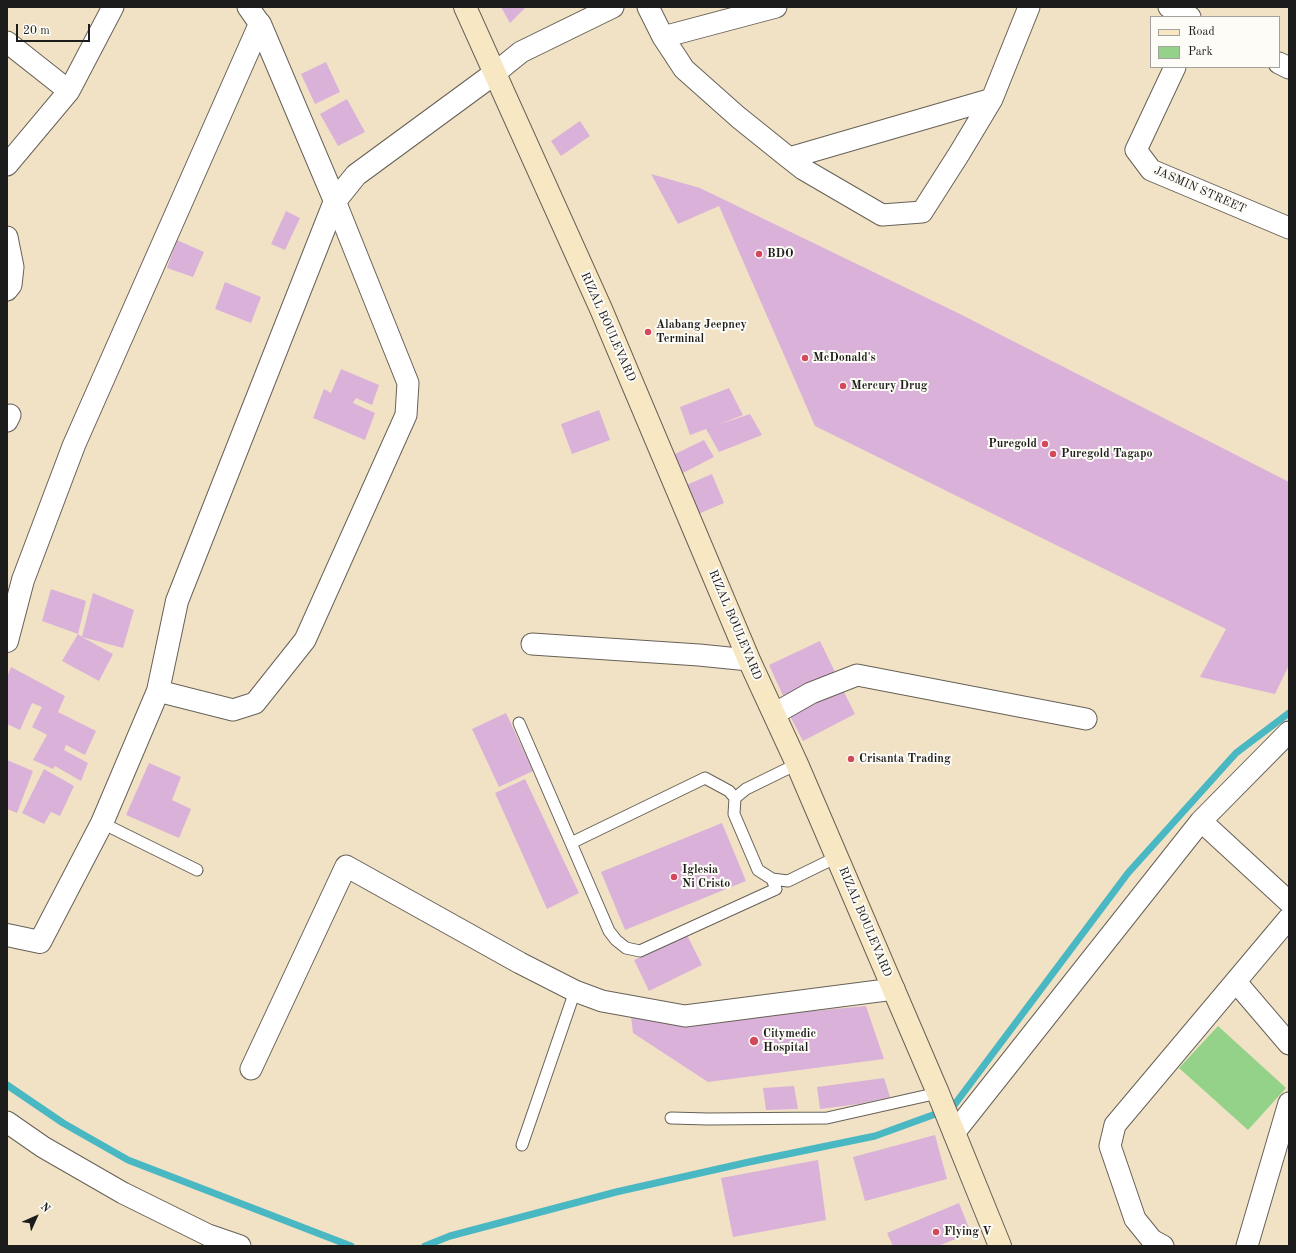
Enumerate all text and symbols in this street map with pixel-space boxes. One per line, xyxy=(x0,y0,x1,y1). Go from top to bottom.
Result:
scale bar xyxy=(18,16,92,42)
legend xyxy=(1150,16,1280,68)
text: 20 m xyxy=(23,25,50,37)
text: Road xyxy=(1188,26,1215,38)
text: Park xyxy=(1188,46,1213,58)
street label: JASMIN STREET xyxy=(1152,163,1248,217)
place label: BDO xyxy=(767,247,793,261)
marker: BDO xyxy=(754,249,764,259)
street label: RIZAL BOULEVARD xyxy=(577,270,639,384)
place label: Alabang Jeepney Terminal xyxy=(656,318,747,346)
marker: Alabang Jeepney Terminal xyxy=(643,327,653,337)
place label: McDonald's xyxy=(813,351,876,365)
marker: McDonald's xyxy=(800,353,810,363)
place label: Mercury Drug xyxy=(851,379,928,393)
marker: Mercury Drug xyxy=(838,381,848,391)
place label: Puregold xyxy=(988,437,1037,451)
marker: Puregold xyxy=(1040,439,1050,449)
place label: Puregold Tagapo xyxy=(1061,447,1152,461)
marker: Puregold Tagapo xyxy=(1048,449,1058,459)
street label: RIZAL BOULEVARD xyxy=(705,568,765,682)
place label: Crisanta Trading xyxy=(859,752,951,766)
marker: Crisanta Trading xyxy=(846,754,856,764)
place label: Iglesia Ni Cristo xyxy=(682,863,730,891)
street label: RIZAL BOULEVARD xyxy=(835,865,895,979)
marker: Iglesia Ni Cristo xyxy=(669,872,679,882)
place label: Citymedic Hospital xyxy=(763,1027,816,1055)
marker: Citymedic Hospital xyxy=(748,1035,760,1047)
north arrow xyxy=(16,1197,56,1237)
text: N xyxy=(38,1201,52,1215)
place label: Flying V xyxy=(944,1225,992,1239)
marker: Flying V xyxy=(931,1227,941,1237)

